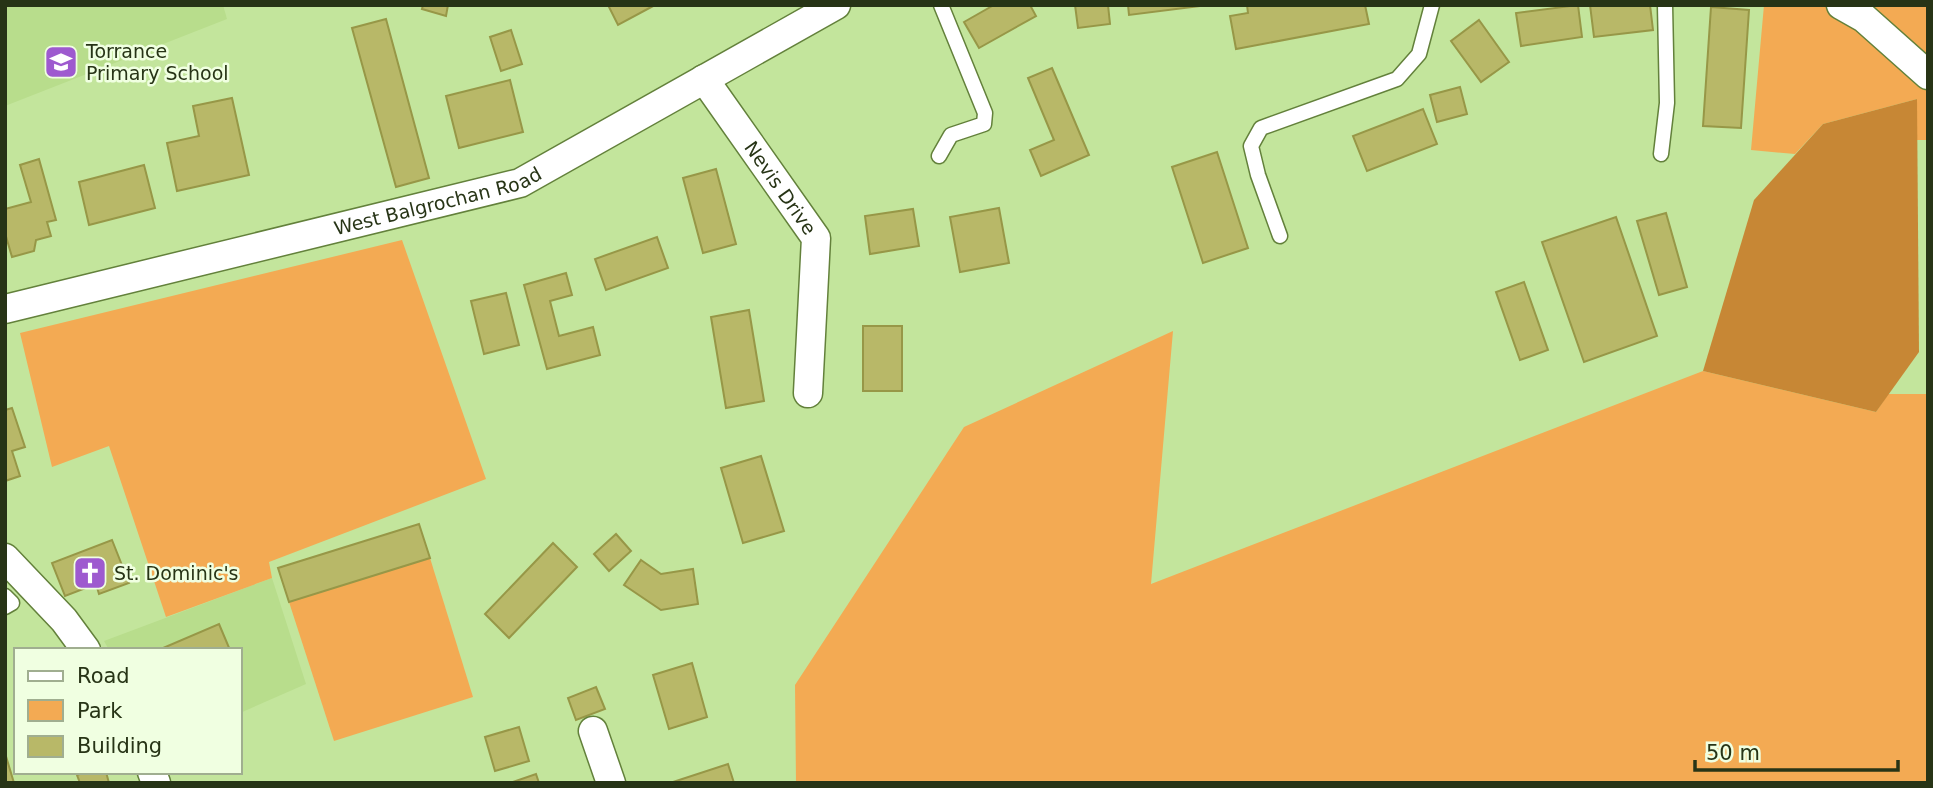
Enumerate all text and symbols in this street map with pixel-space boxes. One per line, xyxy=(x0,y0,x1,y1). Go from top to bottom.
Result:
place label: Torrance Primary School xyxy=(85,40,229,84)
school or university icon: Torrance Primary School xyxy=(42,43,80,81)
street label: Nevis Drive xyxy=(740,137,821,239)
street label: West Balgrochan Road xyxy=(332,162,545,239)
church icon: St. Dominic's xyxy=(71,554,109,592)
place label: St. Dominic's xyxy=(114,562,239,584)
legend xyxy=(14,648,242,774)
text: Road xyxy=(77,664,130,688)
text: Park xyxy=(77,699,123,723)
scale bar xyxy=(1695,728,1898,772)
text: Building xyxy=(77,734,162,758)
text: 50 m xyxy=(1706,741,1760,765)

